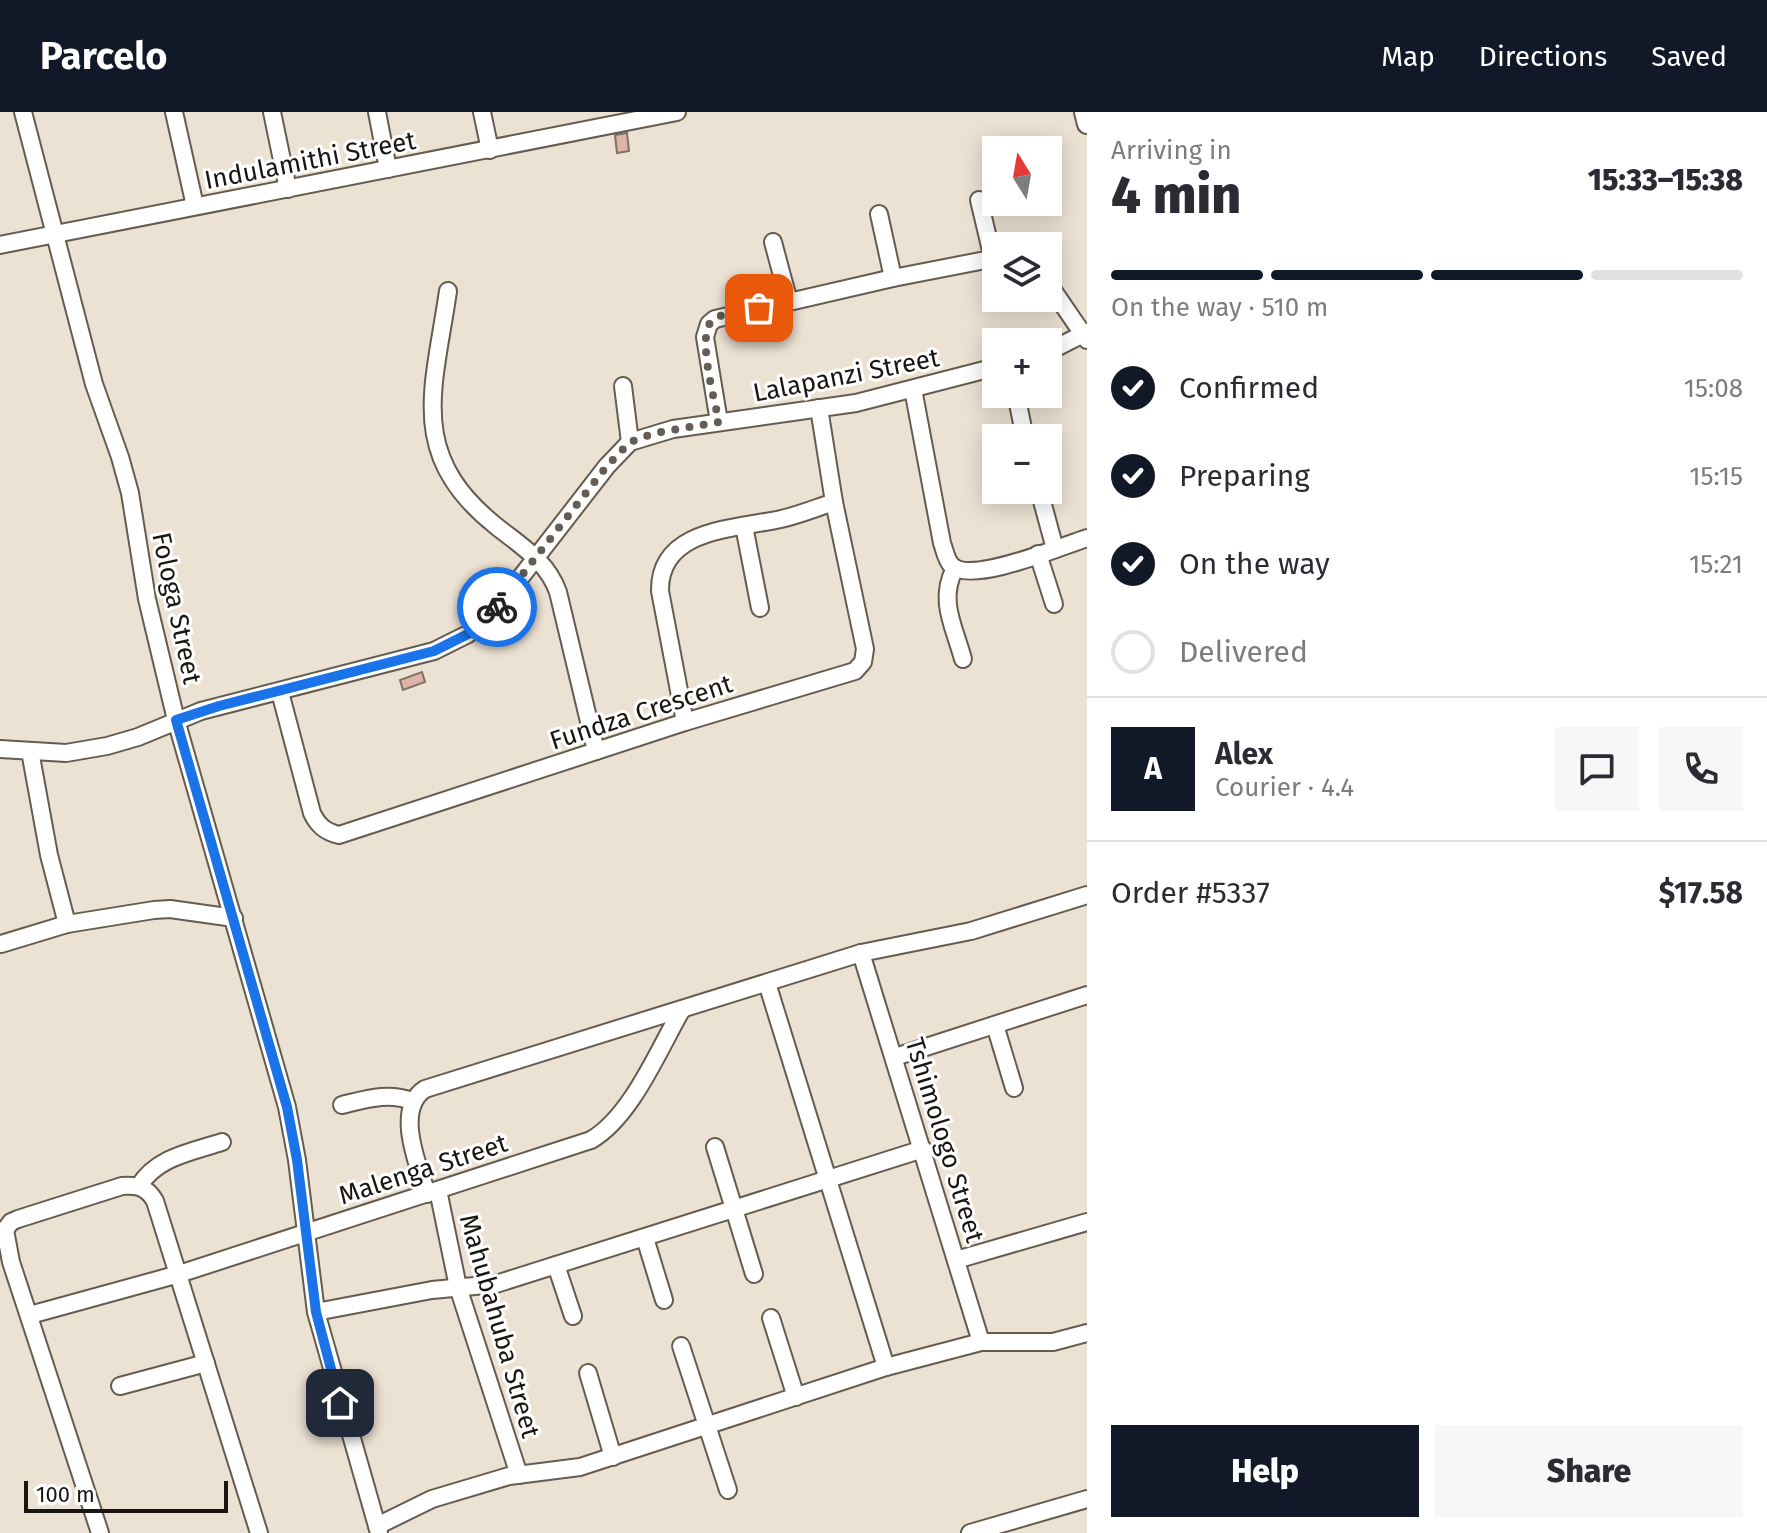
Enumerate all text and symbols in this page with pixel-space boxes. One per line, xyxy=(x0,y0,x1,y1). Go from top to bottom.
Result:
text: Parcelo xyxy=(40,33,167,79)
text: Map xyxy=(1381,40,1435,73)
text: Directions xyxy=(1479,40,1607,73)
text: Saved xyxy=(1651,40,1727,73)
street label: Indulamithi Street xyxy=(202,125,419,196)
text: Arriving in xyxy=(1111,135,1232,166)
north arrow xyxy=(982,136,1062,216)
map controls xyxy=(982,136,1062,504)
text: 15:33–15:38 xyxy=(1588,162,1743,198)
text: 4 min xyxy=(1111,164,1241,227)
button: layers xyxy=(982,232,1062,312)
pin xyxy=(725,274,793,342)
icon: bag xyxy=(737,286,781,330)
text: On the way · 510 m xyxy=(1111,292,1328,323)
button: + xyxy=(982,328,1062,408)
street label: Lalapanzi Street xyxy=(750,342,942,409)
icon: check xyxy=(1111,366,1155,410)
text: Confirmed xyxy=(1179,370,1319,406)
text: 15:08 xyxy=(1684,373,1743,404)
button: − xyxy=(982,424,1062,504)
icon: check xyxy=(1111,454,1155,498)
text: Preparing xyxy=(1179,458,1310,494)
text: 15:15 xyxy=(1689,461,1743,492)
street label: Fologa Street xyxy=(145,529,208,687)
icon: check xyxy=(1111,542,1155,586)
text: On the way xyxy=(1179,546,1330,582)
text: 15:21 xyxy=(1689,549,1743,580)
courier xyxy=(457,567,537,647)
icon: bike xyxy=(475,585,519,629)
text: Delivered xyxy=(1179,634,1308,670)
street label: Fundza Crescent xyxy=(546,668,737,757)
button: chat xyxy=(1555,727,1639,811)
button: phone xyxy=(1659,727,1743,811)
text: Alex xyxy=(1215,736,1273,772)
text: A xyxy=(1144,751,1162,787)
text: Courier · 4.4 xyxy=(1215,772,1354,803)
text: Order #5337 xyxy=(1111,875,1270,911)
text: $17.58 xyxy=(1659,875,1743,911)
street label: Tshimologo Street xyxy=(899,1034,991,1247)
street label: Malenga Street xyxy=(335,1127,512,1211)
street label: Mahubahuba Street xyxy=(453,1211,546,1442)
pin xyxy=(306,1369,374,1437)
icon: home xyxy=(318,1381,362,1425)
button: Help xyxy=(1111,1425,1419,1517)
button: Share xyxy=(1435,1425,1743,1517)
scale bar xyxy=(24,1477,228,1513)
text: 100 m xyxy=(36,1481,95,1508)

